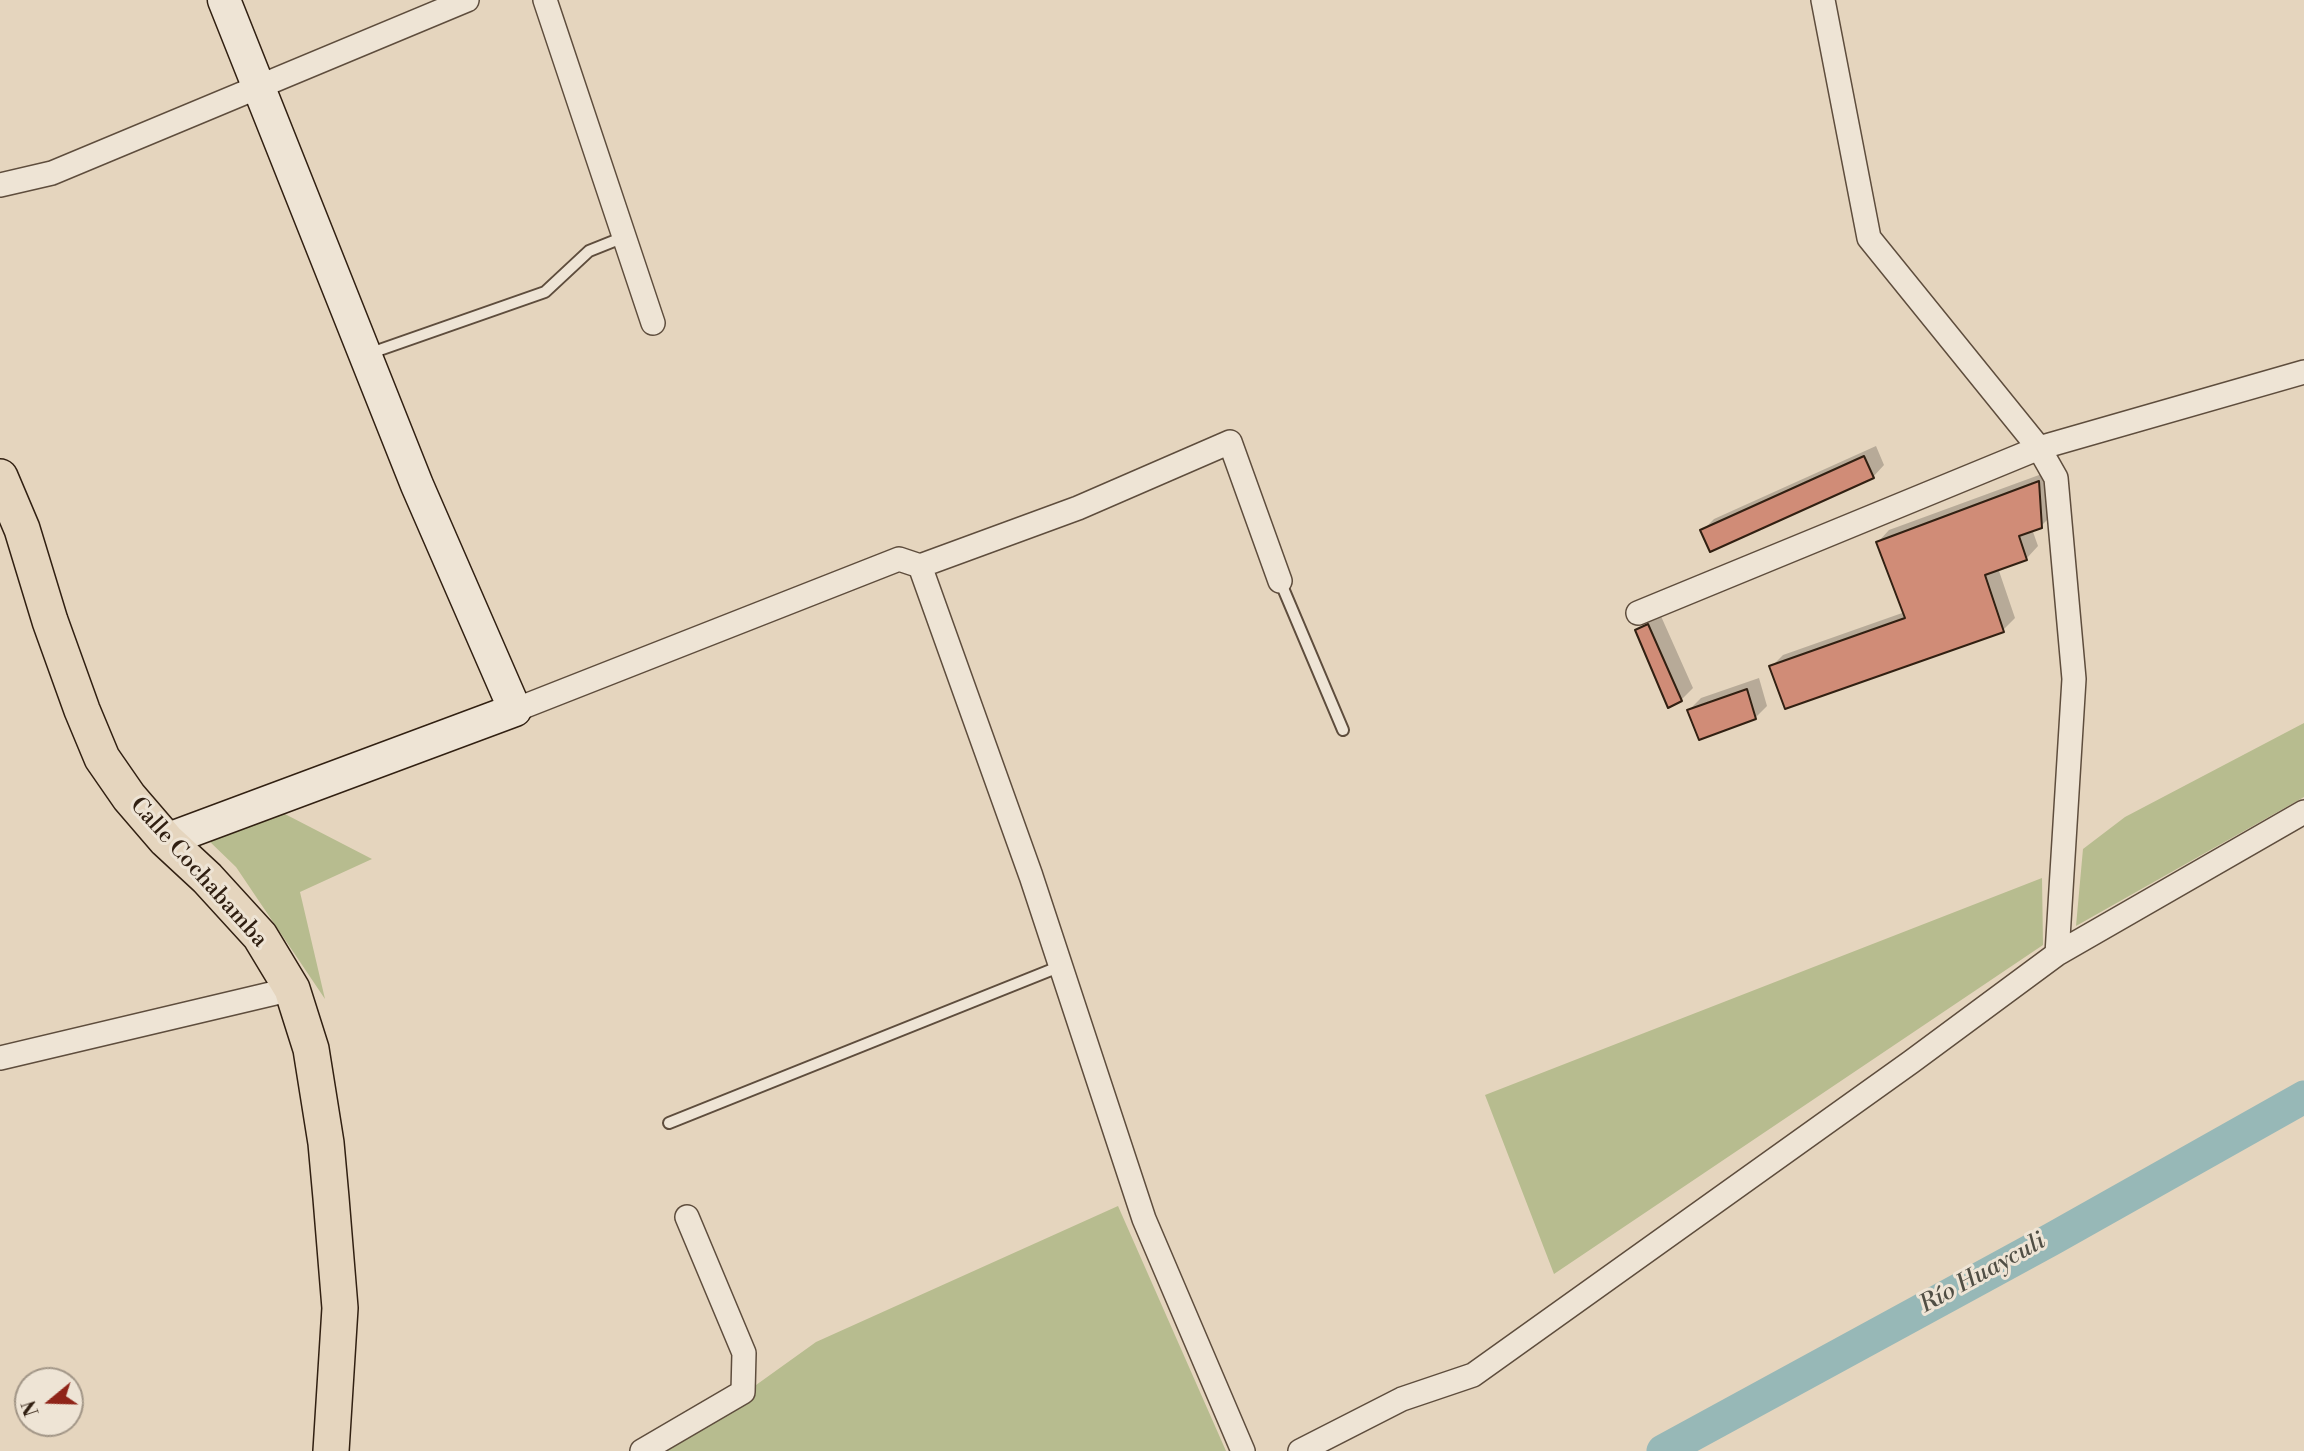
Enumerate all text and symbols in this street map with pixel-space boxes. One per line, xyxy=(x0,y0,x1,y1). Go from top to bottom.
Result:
street label: Calle Cochabamba xyxy=(123,792,273,954)
water label: Río Huayculi xyxy=(1915,1228,2051,1320)
north arrow xyxy=(14,1367,84,1437)
text: N xyxy=(17,1397,45,1419)

